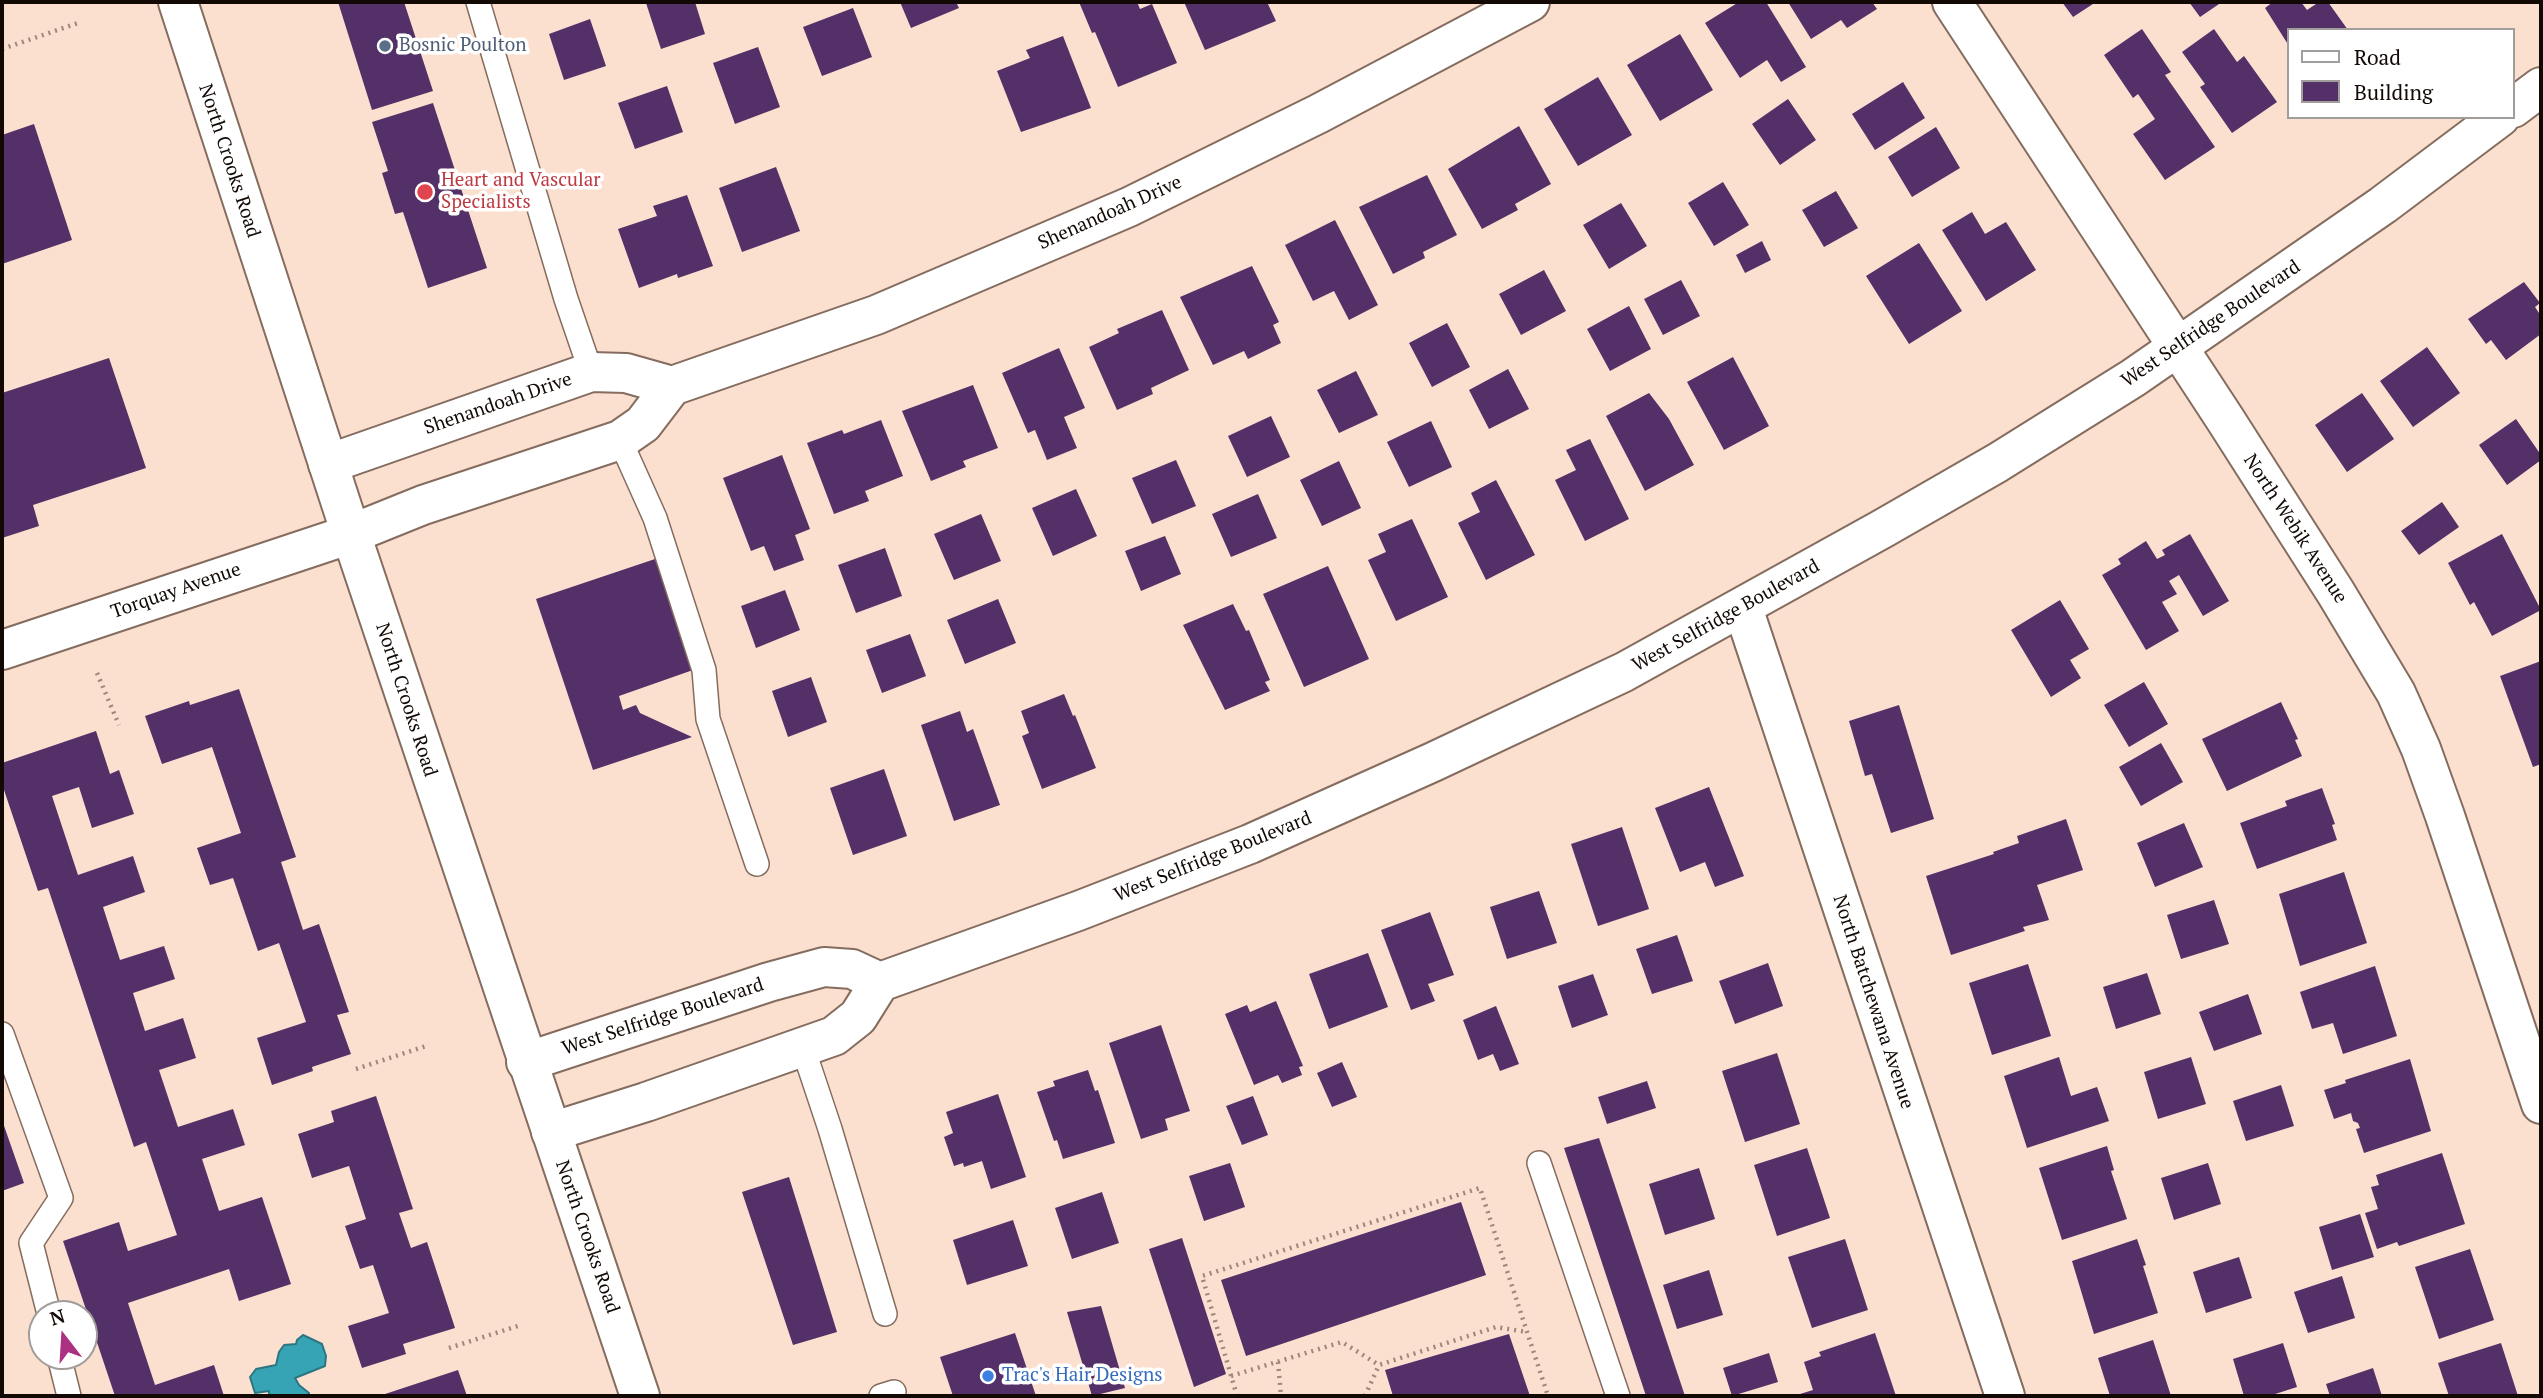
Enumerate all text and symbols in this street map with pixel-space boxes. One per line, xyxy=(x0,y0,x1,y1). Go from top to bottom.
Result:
legend xyxy=(2288,28,2515,119)
place label: Bosnic Poulton xyxy=(399,35,527,57)
marker: Bosnic Poulton xyxy=(377,38,393,54)
text: Road xyxy=(2354,43,2401,71)
text: Building xyxy=(2354,78,2433,106)
street label: North Crooks Road xyxy=(193,81,265,241)
place label: Heart and Vascular Specialists xyxy=(441,170,601,214)
street label: Shenandoah Drive xyxy=(1035,171,1185,255)
marker: Heart and Vascular Specialists xyxy=(415,182,435,202)
street label: West Selfridge Boulevard xyxy=(2117,256,2305,392)
street label: Shenandoah Drive xyxy=(421,368,575,440)
street label: North Webik Avenue xyxy=(2238,450,2352,608)
street label: West Selfridge Boulevard xyxy=(1628,555,1824,677)
street label: Torquay Avenue xyxy=(108,558,244,624)
street label: North Crooks Road xyxy=(370,620,442,780)
street label: West Selfridge Boulevard xyxy=(1111,807,1315,907)
street label: North Batchewana Avenue xyxy=(1828,892,1918,1112)
street label: West Selfridge Boulevard xyxy=(559,974,767,1060)
street label: North Crooks Road xyxy=(550,1158,624,1316)
north arrow xyxy=(28,1300,98,1370)
text: N xyxy=(47,1302,68,1330)
place label: Trac's Hair Designs xyxy=(1002,1365,1162,1387)
marker: Trac's Hair Designs xyxy=(980,1368,996,1384)

